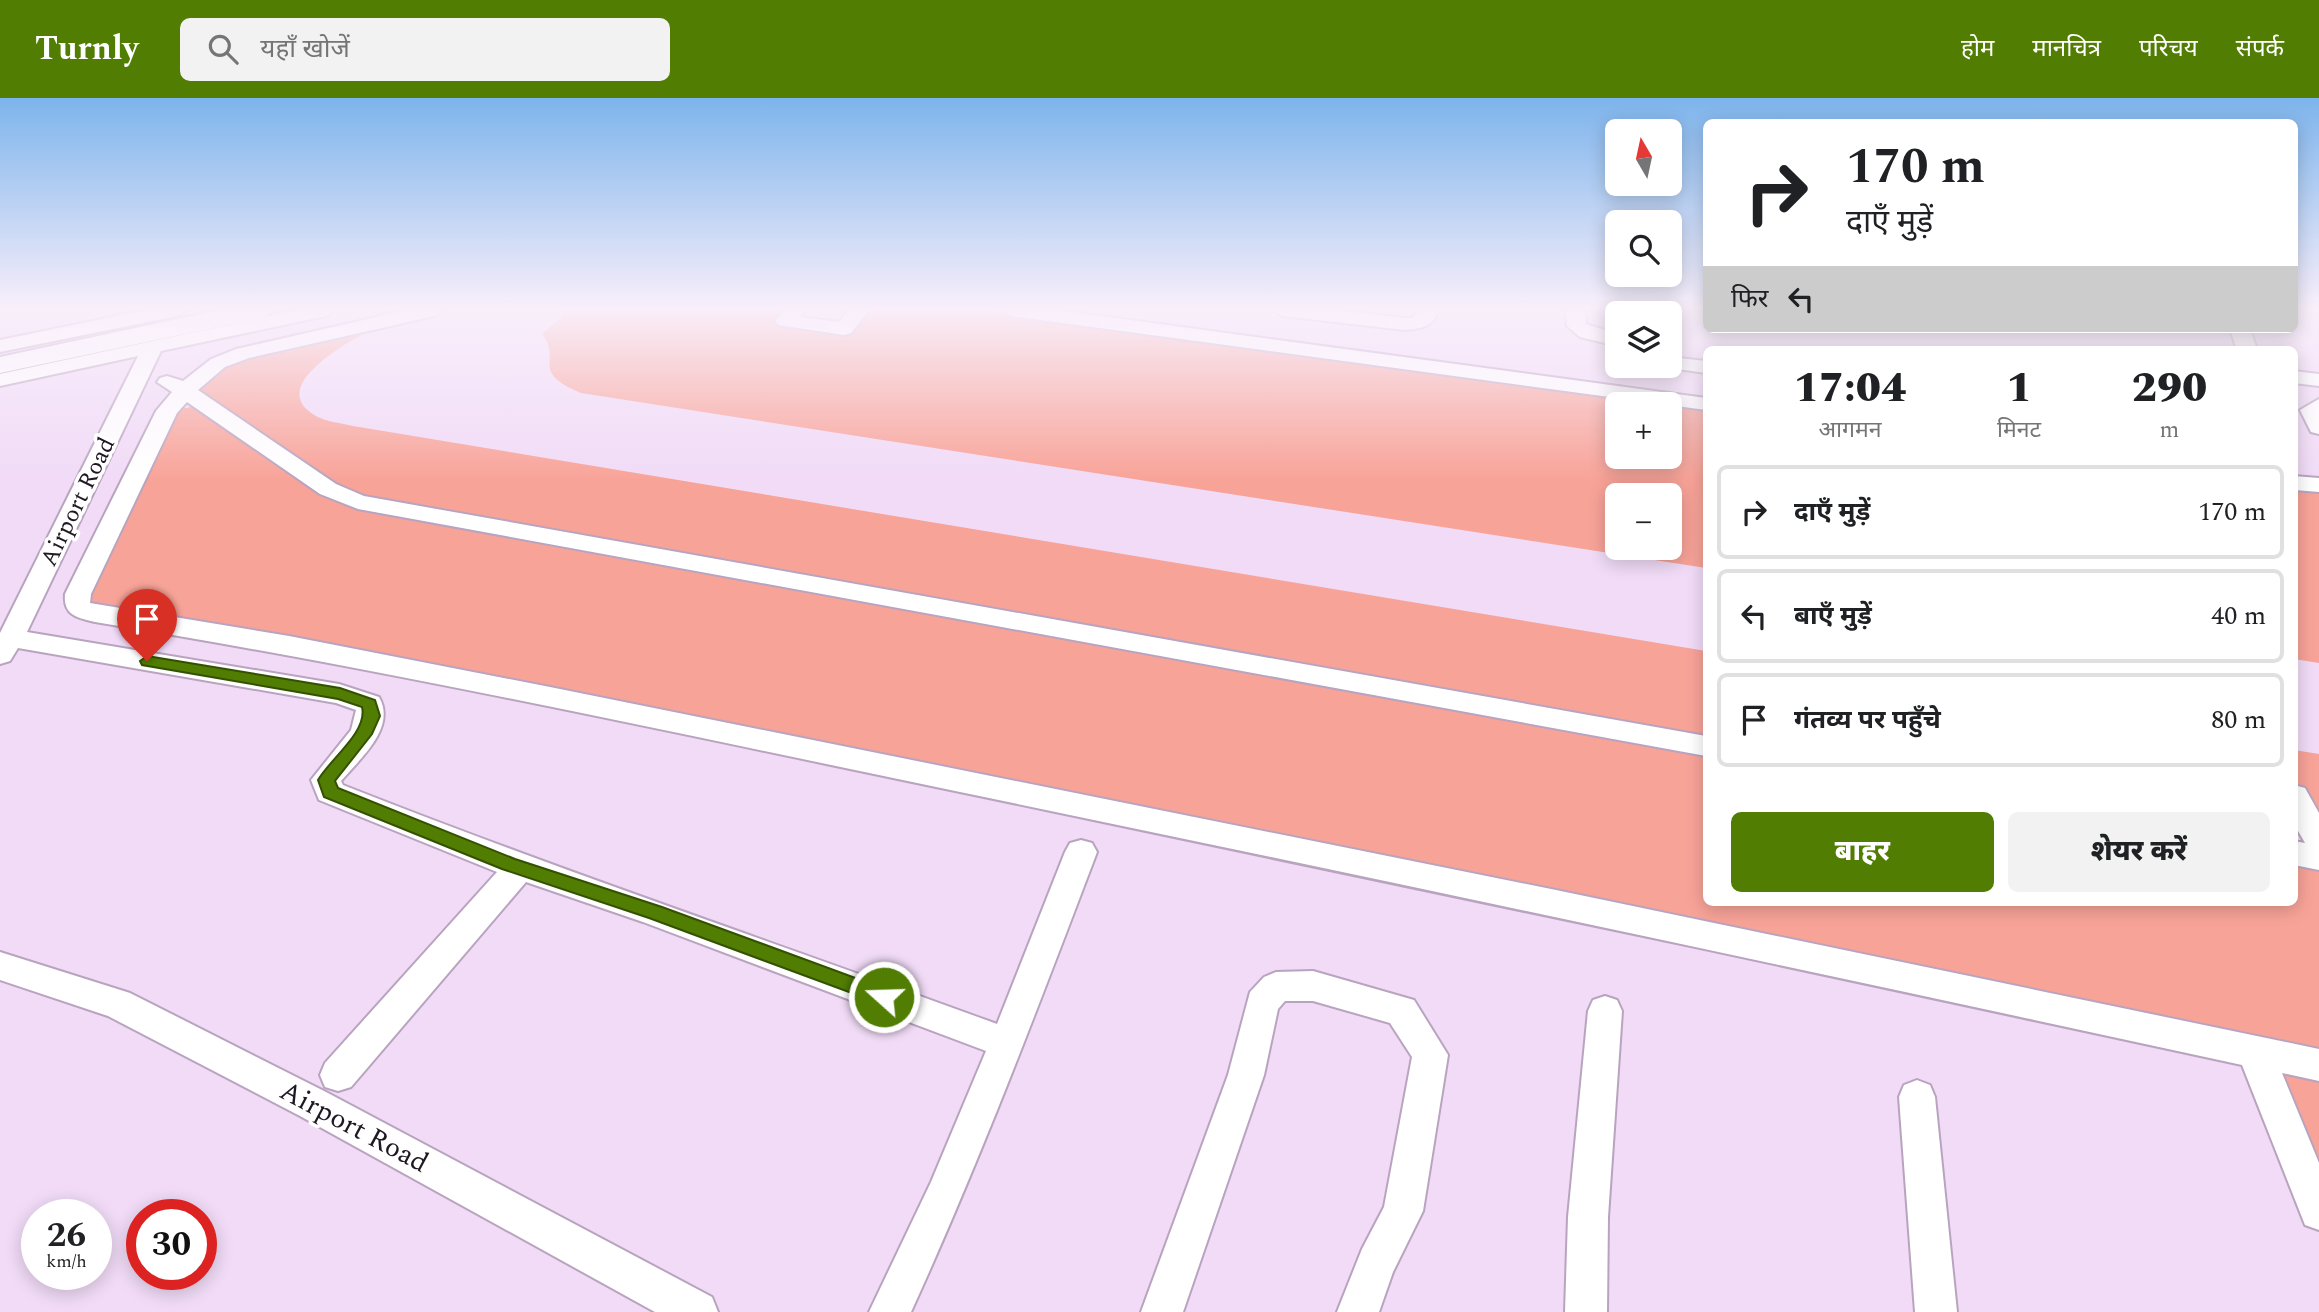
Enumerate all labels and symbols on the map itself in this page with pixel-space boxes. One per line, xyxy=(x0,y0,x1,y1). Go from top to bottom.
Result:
north arrow xyxy=(1605,119,1682,196)
street label: Airport Road xyxy=(31,431,125,573)
pin xyxy=(117,589,177,661)
position arrow xyxy=(847,960,921,1034)
street label: Airport Road xyxy=(272,1070,436,1184)
speed limit sign: 30 xyxy=(126,1199,217,1290)

